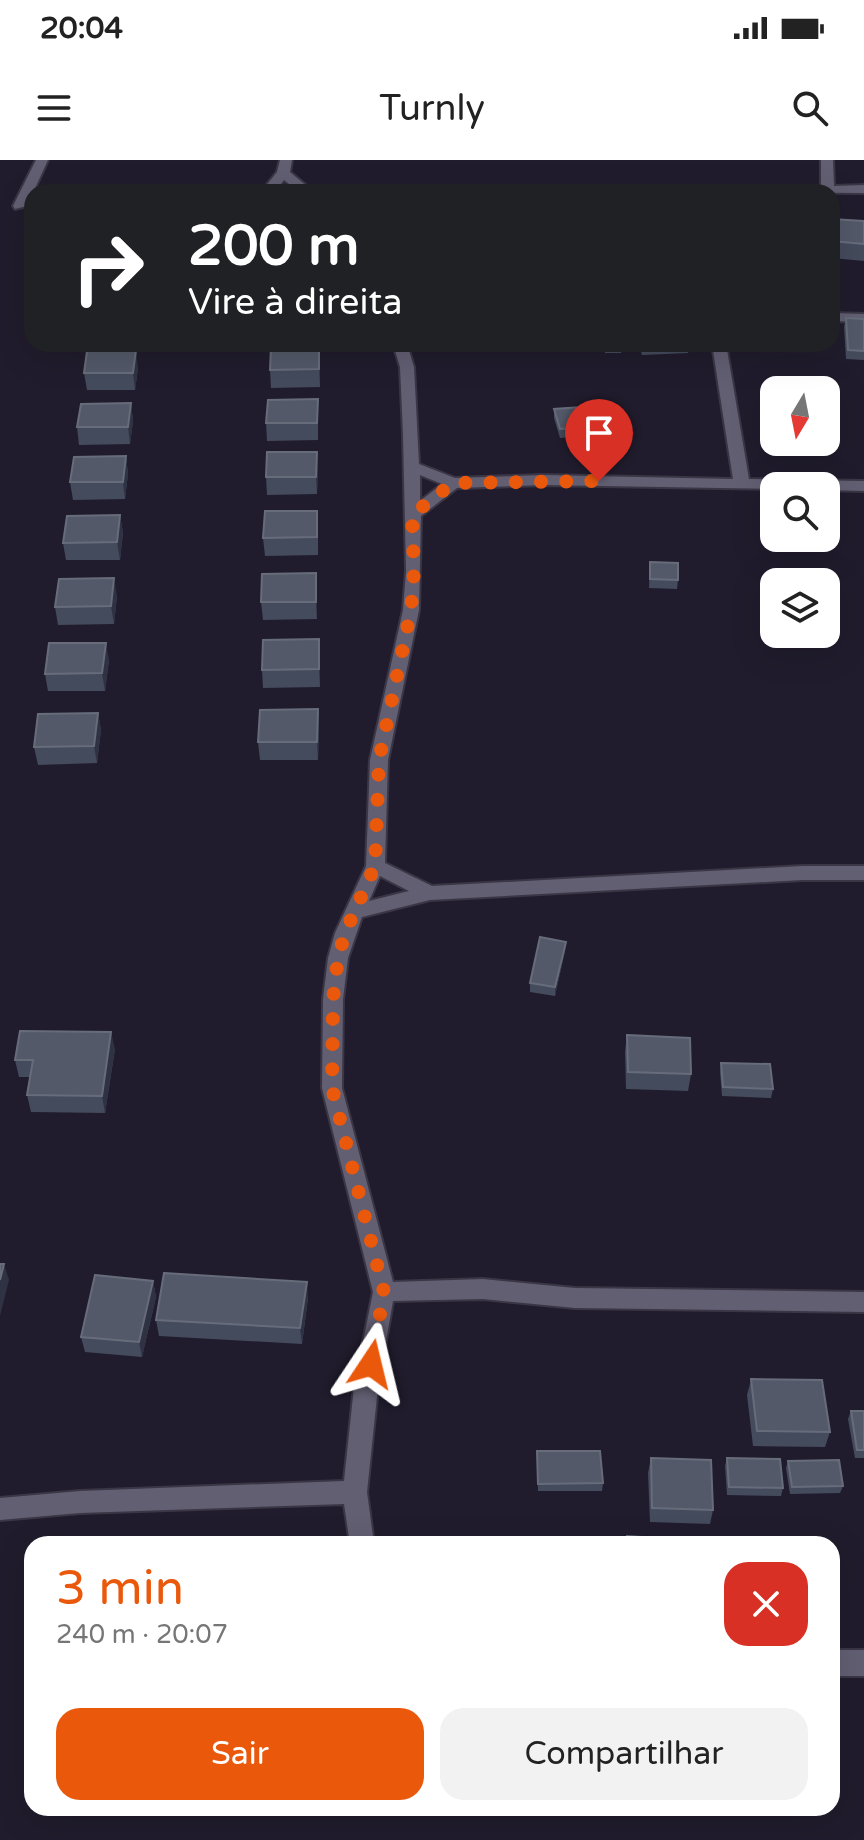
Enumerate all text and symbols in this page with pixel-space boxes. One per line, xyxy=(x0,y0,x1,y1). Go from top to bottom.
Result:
text: 20:04 xyxy=(40,10,123,47)
icon: menu xyxy=(32,86,76,130)
icon: search xyxy=(788,86,832,130)
text: Turnly xyxy=(379,87,485,130)
text: 200 m xyxy=(188,213,359,280)
icon: right xyxy=(56,216,160,320)
text: Vire à direita xyxy=(188,281,402,324)
north arrow xyxy=(760,376,840,456)
map controls xyxy=(760,376,840,648)
pin xyxy=(565,399,633,481)
icon: arrive xyxy=(577,411,621,455)
button: search xyxy=(760,472,840,552)
button: layers xyxy=(760,568,840,648)
position arrow xyxy=(329,1322,413,1406)
text: 3 min xyxy=(56,1560,184,1618)
button: close xyxy=(724,1562,808,1646)
text: 240 m · 20:07 xyxy=(56,1619,228,1650)
button: Sair xyxy=(56,1708,424,1800)
button: Compartilhar xyxy=(440,1708,808,1800)

